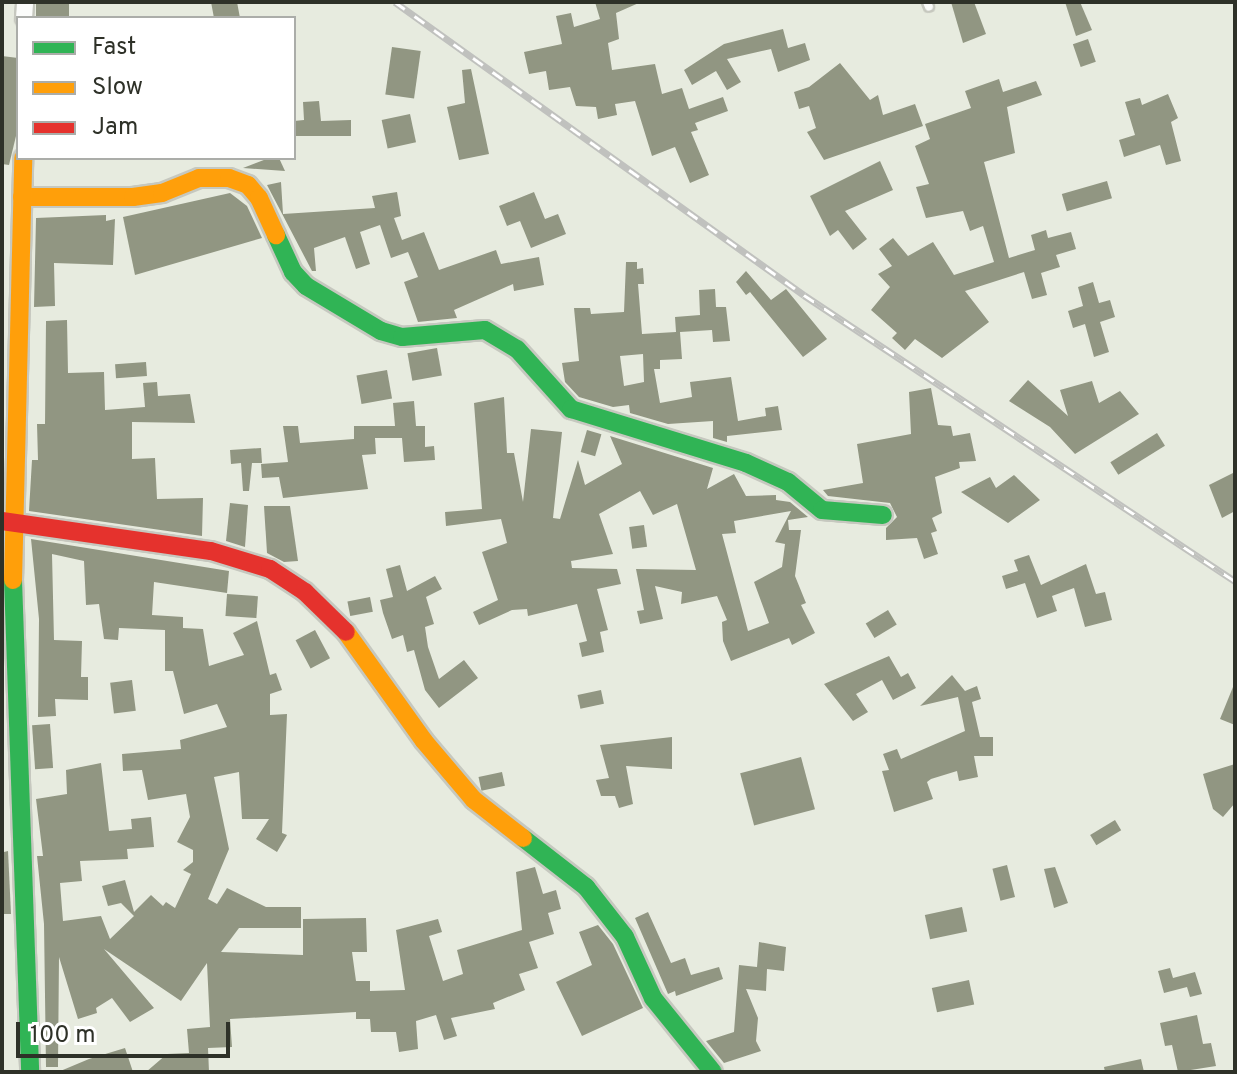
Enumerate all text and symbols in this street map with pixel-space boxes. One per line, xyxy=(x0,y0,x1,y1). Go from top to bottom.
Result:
legend xyxy=(16,16,296,160)
text: Fast xyxy=(92,33,136,63)
text: Slow xyxy=(92,73,143,103)
text: Jam xyxy=(92,113,138,143)
scale bar xyxy=(20,1006,234,1056)
text: 100 m xyxy=(30,1021,96,1051)

